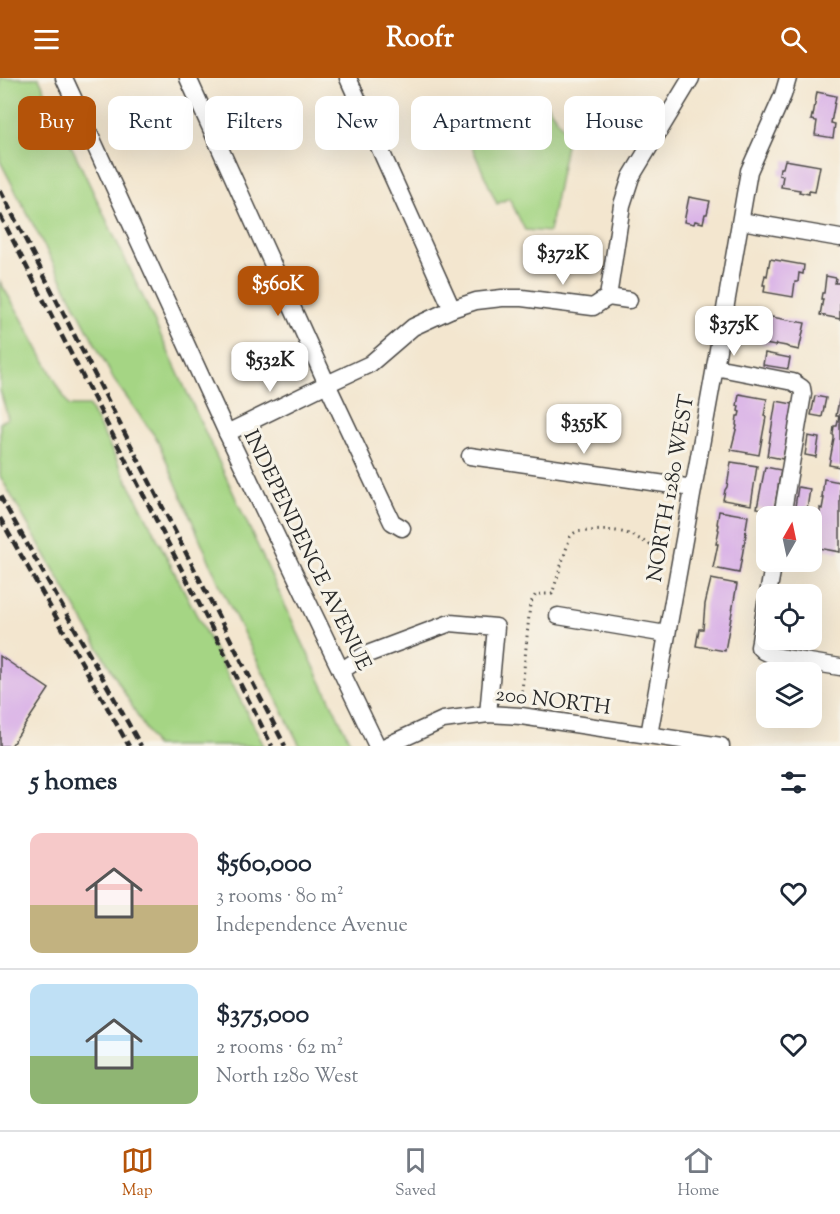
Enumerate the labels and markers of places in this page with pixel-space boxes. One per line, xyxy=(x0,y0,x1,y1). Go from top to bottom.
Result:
pin: $372K xyxy=(521,235,605,286)
pin: $560K xyxy=(236,266,320,317)
pin: $375K xyxy=(692,306,776,357)
pin: $532K xyxy=(228,342,312,393)
pin: $355K xyxy=(542,404,626,455)

